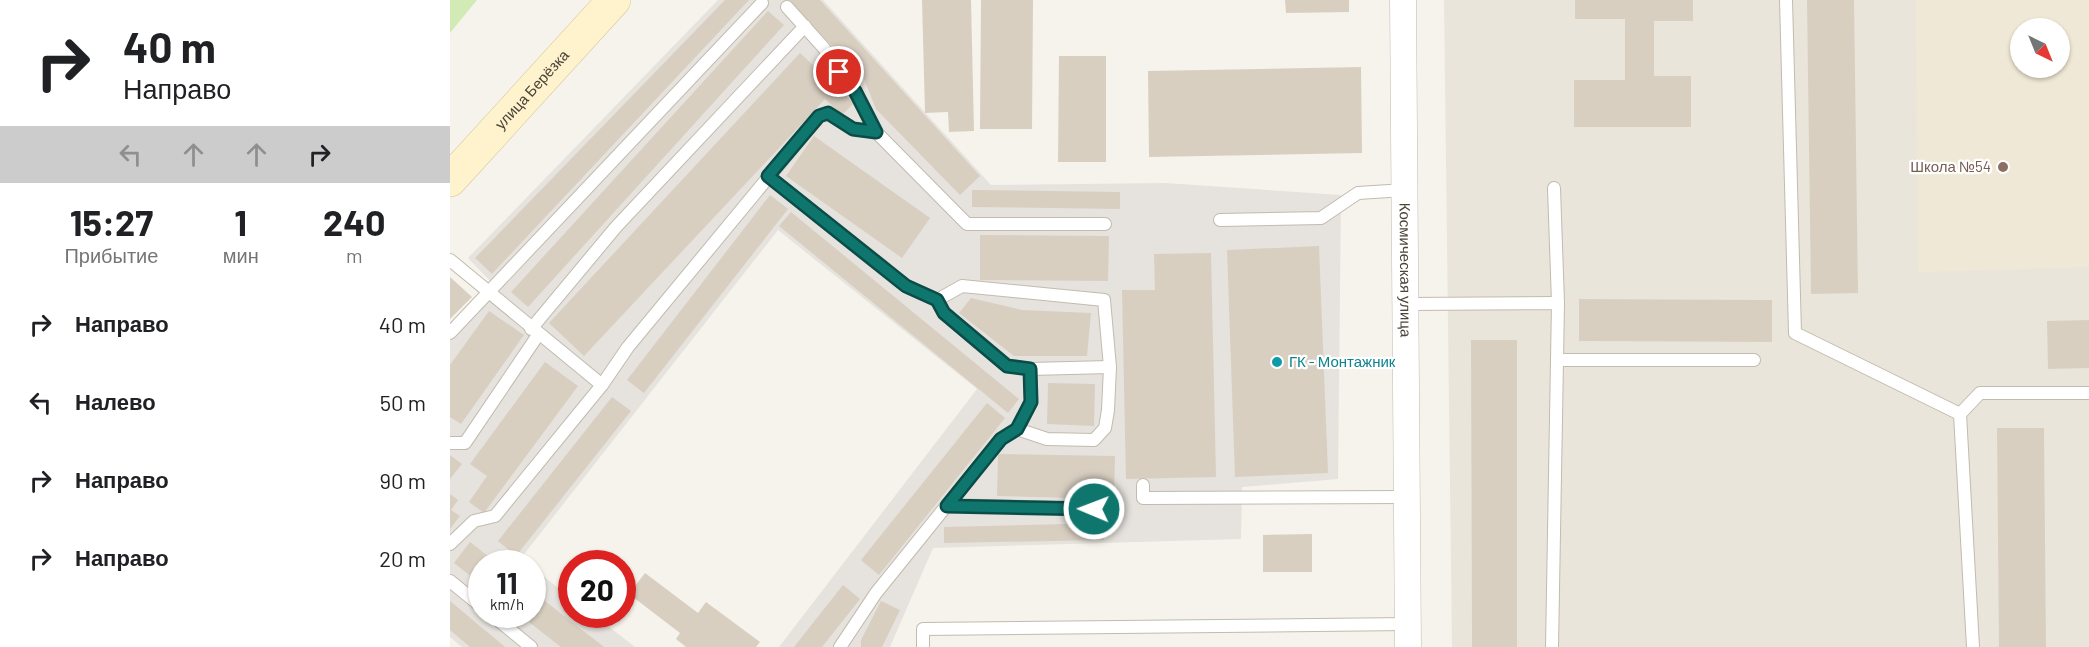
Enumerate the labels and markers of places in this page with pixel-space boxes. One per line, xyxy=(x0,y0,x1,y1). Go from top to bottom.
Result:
pin xyxy=(813,46,864,97)
place label: Школа №54 xyxy=(1910,157,1991,175)
marker: Школа №54 xyxy=(1996,160,2010,174)
place label: ГК - Монтажник xyxy=(1289,352,1396,370)
marker: ГК - Монтажник xyxy=(1270,355,1284,369)

